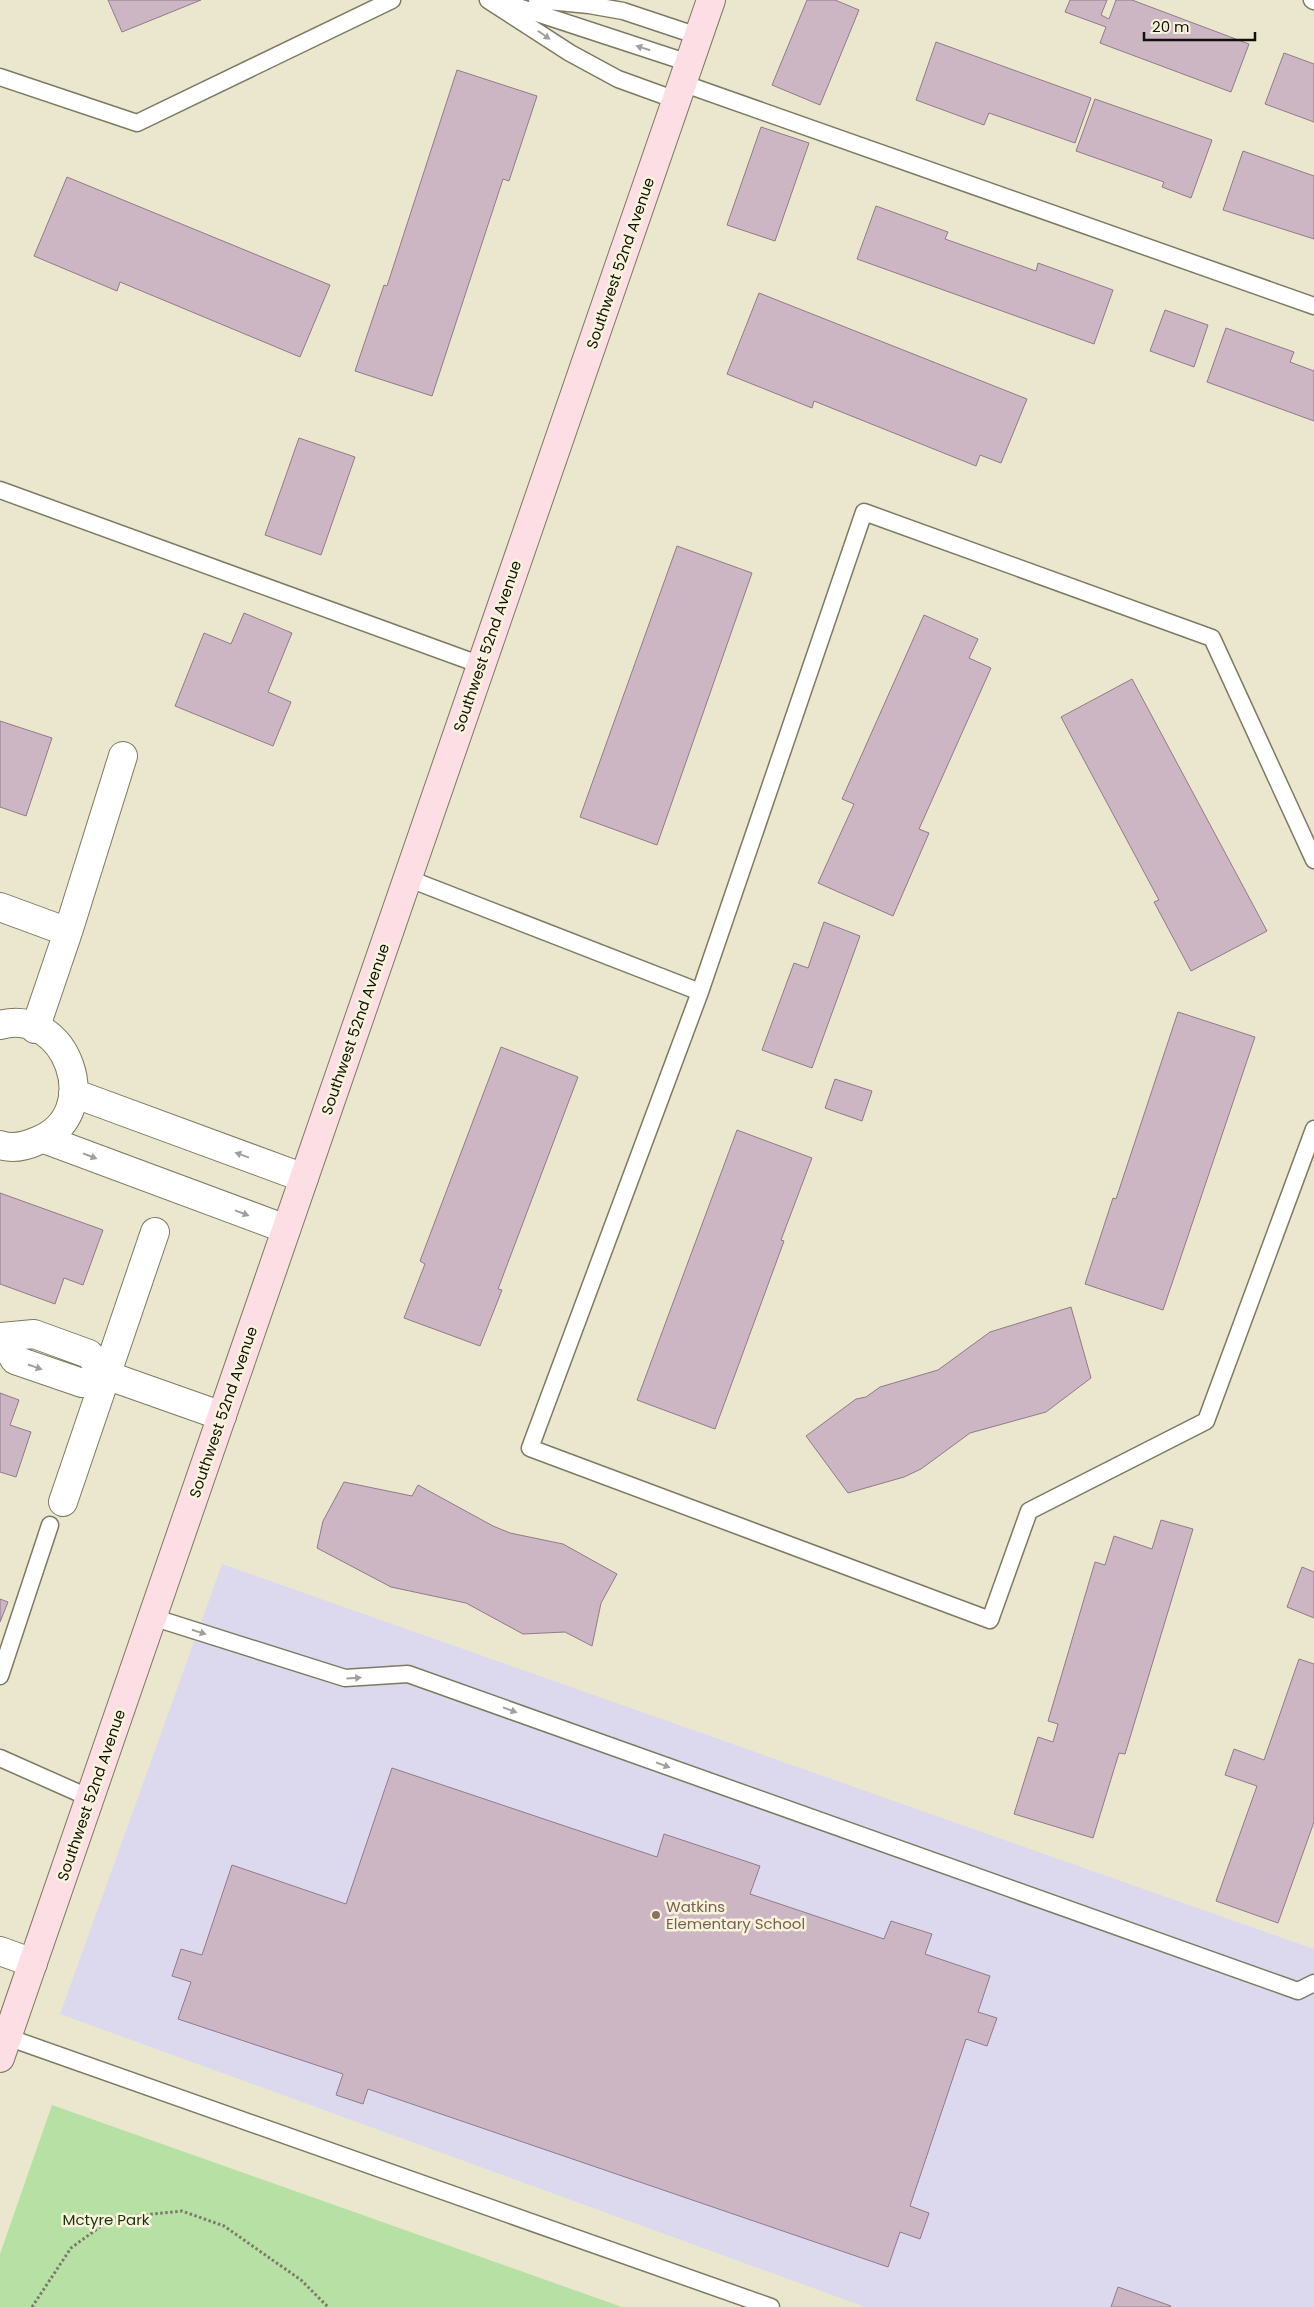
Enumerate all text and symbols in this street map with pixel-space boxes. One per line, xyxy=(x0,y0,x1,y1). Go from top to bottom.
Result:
scale bar xyxy=(1144,10,1255,42)
text: 20 m xyxy=(1152,16,1190,37)
one-way arrow xyxy=(537,30,551,40)
one-way arrow xyxy=(635,44,650,51)
street label: Southwest 52nd Avenue xyxy=(581,174,659,352)
street label: Southwest 52nd Avenue xyxy=(448,557,526,735)
street label: Southwest 52nd Avenue xyxy=(316,940,394,1118)
one-way arrow xyxy=(234,1151,249,1159)
one-way arrow xyxy=(83,1152,98,1160)
one-way arrow xyxy=(235,1209,250,1217)
street label: Southwest 52nd Avenue xyxy=(184,1323,262,1501)
one-way arrow xyxy=(28,1363,43,1371)
one-way arrow xyxy=(191,1628,206,1636)
one-way arrow xyxy=(346,1673,362,1681)
street label: Southwest 52nd Avenue xyxy=(52,1706,130,1884)
one-way arrow xyxy=(503,1706,518,1714)
one-way arrow xyxy=(656,1761,671,1769)
place label: Watkins Elementary School xyxy=(666,1896,805,1934)
marker: Watkins Elementary School xyxy=(650,1909,662,1921)
park label: Mctyre Park xyxy=(63,2209,150,2230)

